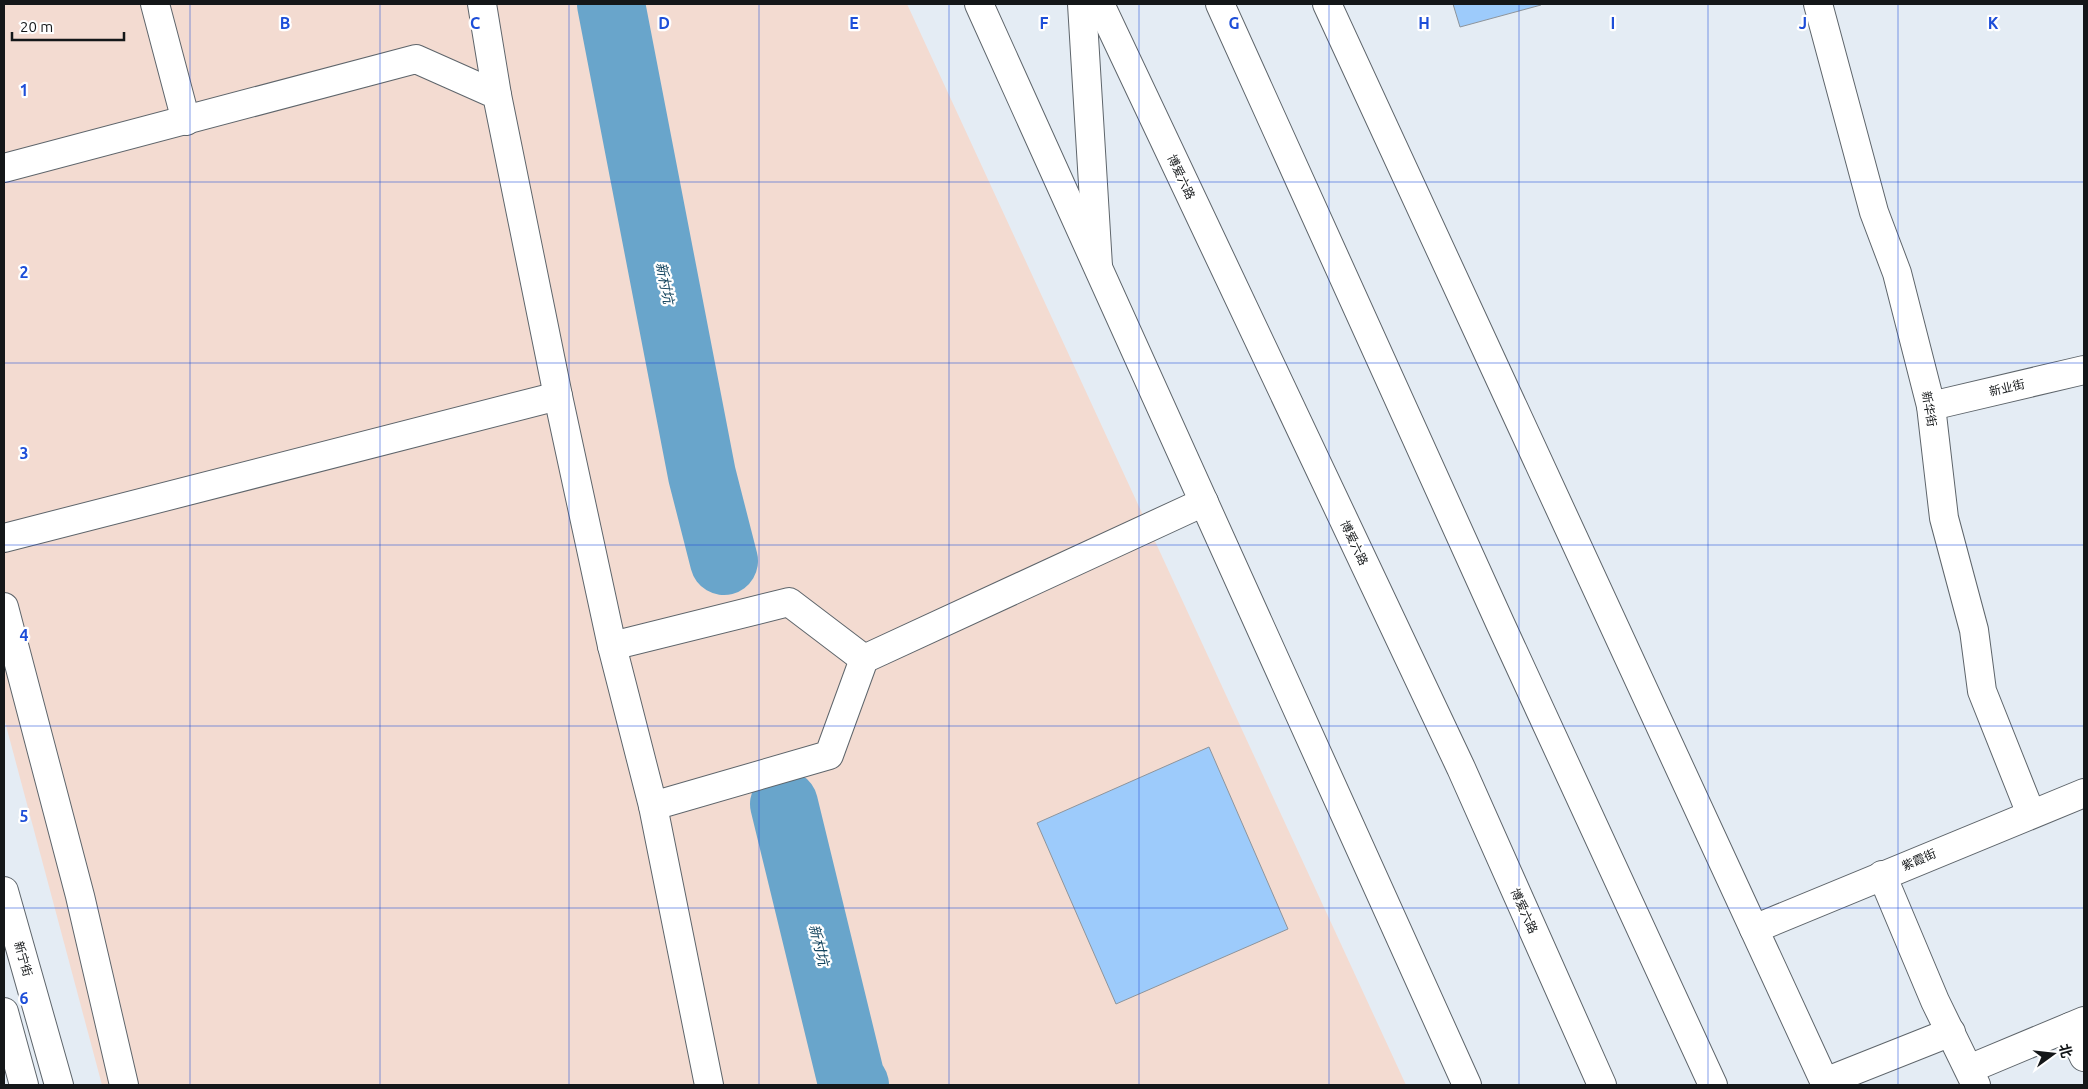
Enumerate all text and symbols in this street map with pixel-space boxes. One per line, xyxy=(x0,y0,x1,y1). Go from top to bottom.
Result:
scale bar xyxy=(12,10,125,42)
text: B xyxy=(280,14,290,32)
text: C xyxy=(470,14,480,32)
text: D xyxy=(658,14,670,32)
text: E xyxy=(849,14,859,32)
text: F xyxy=(1040,14,1049,32)
text: G xyxy=(1228,14,1240,32)
text: H xyxy=(1418,14,1430,32)
text: I xyxy=(1611,14,1615,32)
text: J xyxy=(1799,14,1807,32)
text: K xyxy=(1988,14,1999,32)
text: 20 m xyxy=(20,18,53,35)
text: 1 xyxy=(19,81,29,99)
street label: 博爱六路 xyxy=(1165,152,1197,201)
water label: 新村坑 xyxy=(653,261,677,307)
text: 2 xyxy=(19,263,29,281)
street label: 新业街 xyxy=(1988,377,2026,398)
street label: 新华街 xyxy=(1920,390,1939,428)
text: 3 xyxy=(19,444,29,462)
street label: 博爱六路 xyxy=(1338,518,1370,567)
text: 4 xyxy=(19,626,29,644)
text: 5 xyxy=(19,807,29,825)
street label: 紫霞街 xyxy=(1900,847,1938,873)
street label: 博爱六路 xyxy=(1509,886,1540,935)
water label: 新村坑 xyxy=(806,923,832,969)
street label: 新宁街 xyxy=(12,940,35,978)
text: 6 xyxy=(19,989,29,1007)
north arrow xyxy=(2028,1029,2078,1079)
text: 北 xyxy=(2056,1042,2075,1059)

